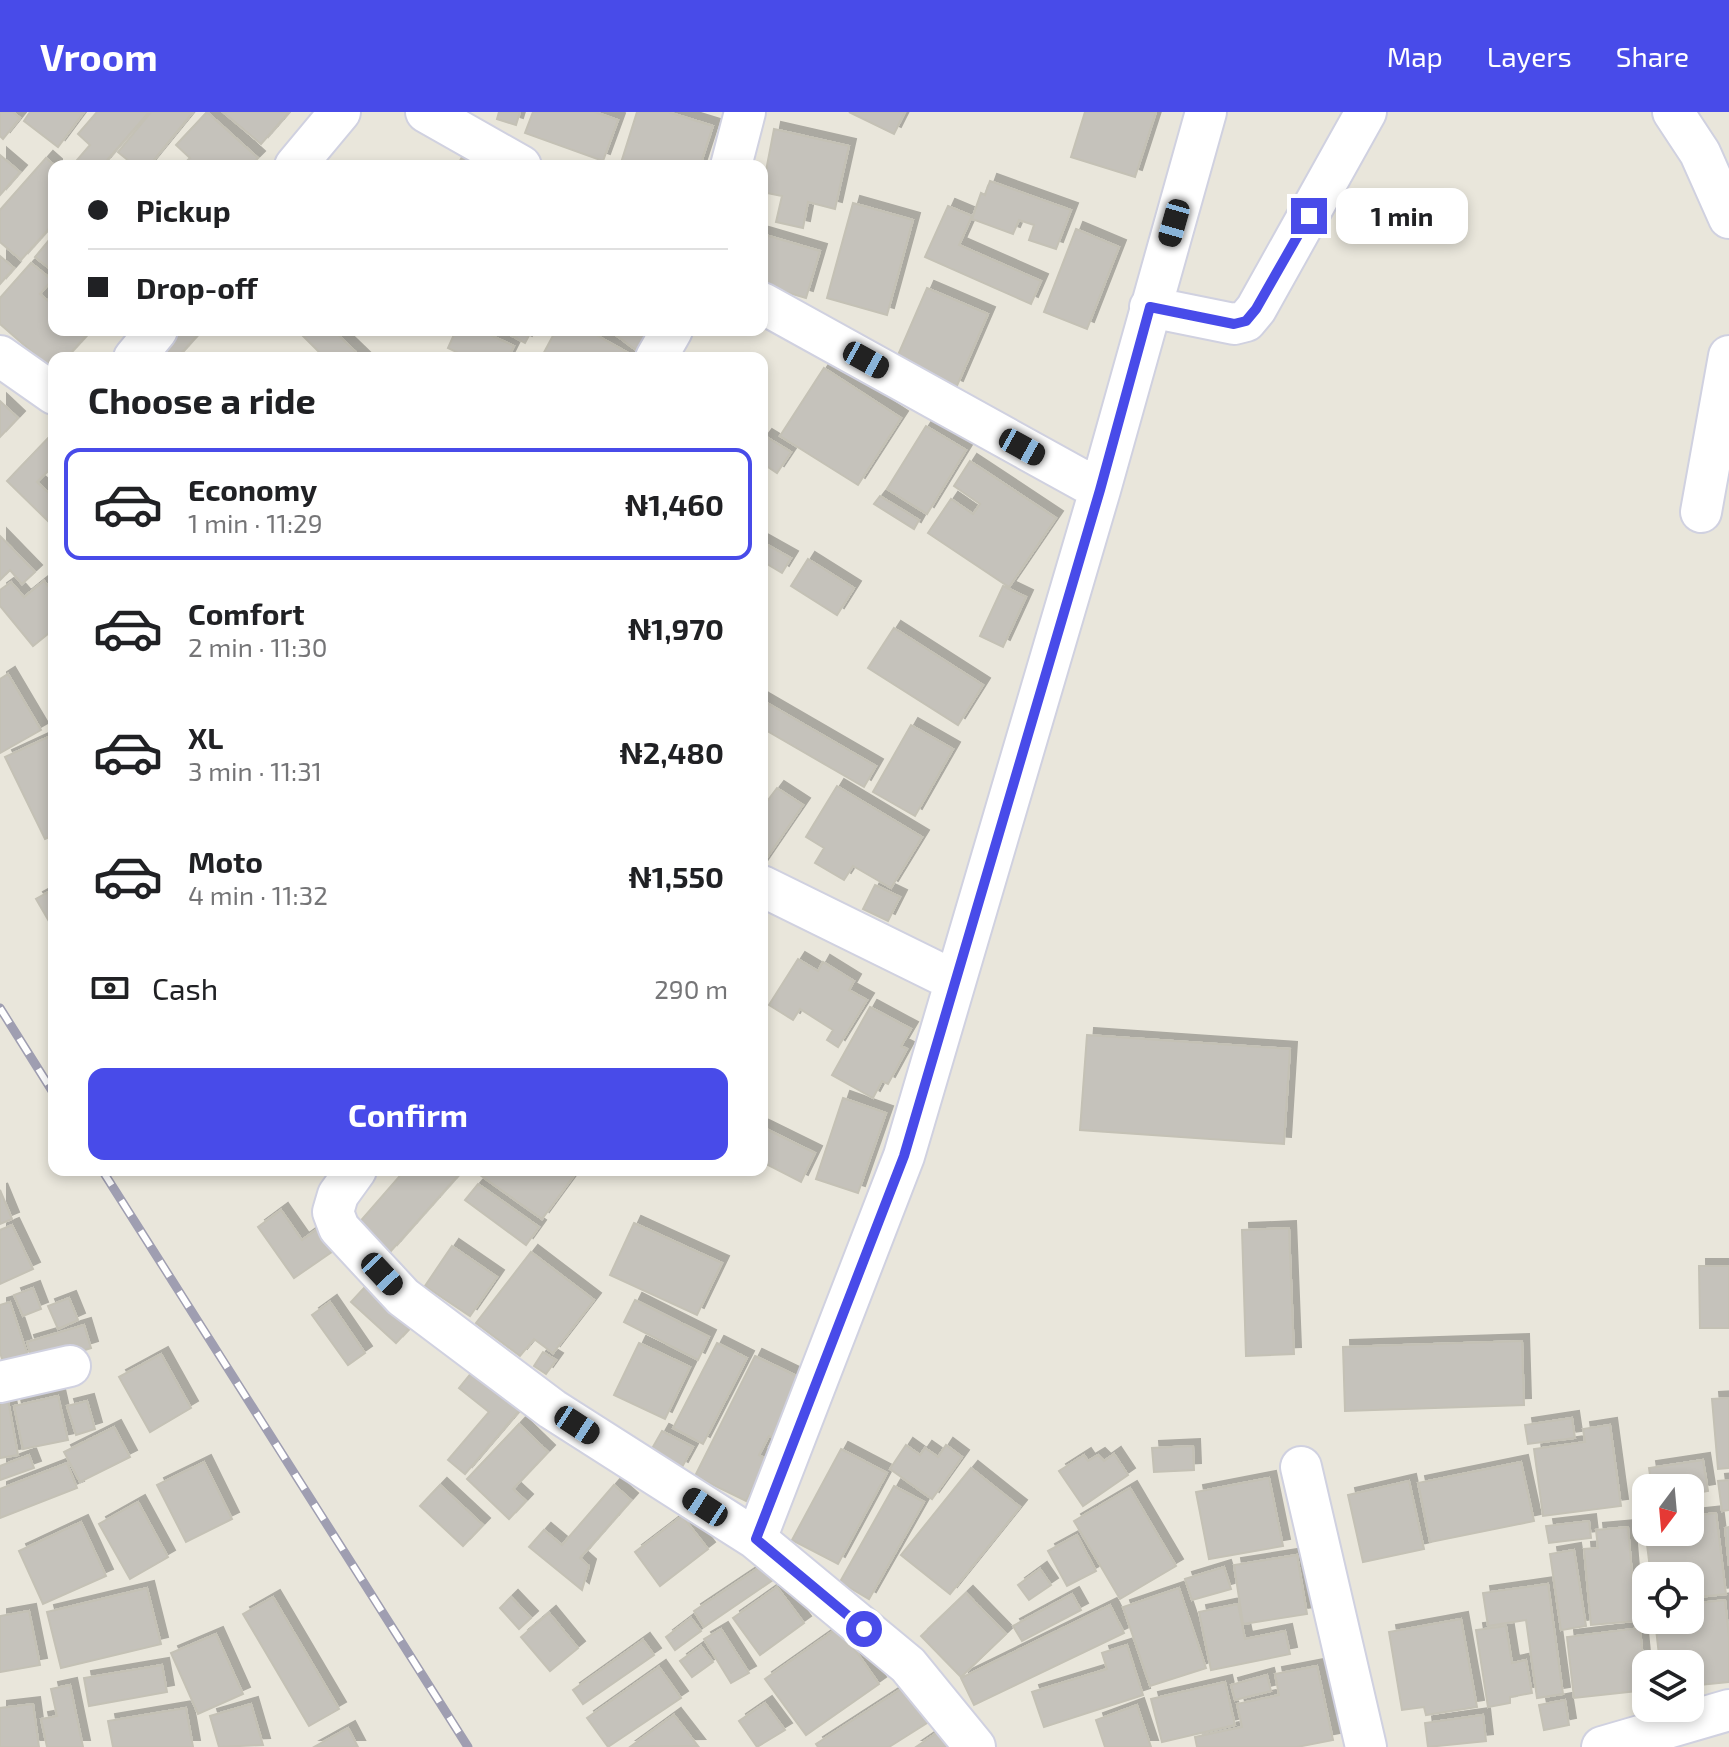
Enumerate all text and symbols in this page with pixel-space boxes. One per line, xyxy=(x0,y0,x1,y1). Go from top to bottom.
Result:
text: Vroom xyxy=(40,33,158,79)
text: Map xyxy=(1387,39,1443,73)
text: Layers xyxy=(1487,39,1572,73)
text: Share xyxy=(1616,39,1689,73)
callout: 1 min xyxy=(1337,188,1469,244)
text: Pickup xyxy=(136,192,231,228)
car xyxy=(1156,197,1192,249)
route end xyxy=(1291,198,1327,234)
text: 1 min xyxy=(1371,200,1433,231)
text: Drop-off xyxy=(136,269,258,305)
car xyxy=(839,338,893,382)
text: Choose a ride xyxy=(88,378,316,421)
car xyxy=(995,425,1049,469)
icon: car xyxy=(92,468,164,540)
text: Economy xyxy=(188,471,317,507)
text: ₦1,460 xyxy=(625,486,724,522)
text: 1 min · 11:29 xyxy=(188,507,323,538)
icon: car xyxy=(92,592,164,664)
text: Comfort xyxy=(188,595,305,631)
text: ₦1,970 xyxy=(628,610,724,646)
text: 2 min · 11:30 xyxy=(188,631,327,662)
icon: car xyxy=(92,716,164,788)
text: XL xyxy=(188,719,223,755)
text: ₦2,480 xyxy=(620,734,724,770)
text: 3 min · 11:31 xyxy=(188,755,322,786)
icon: car xyxy=(92,840,164,912)
text: Moto xyxy=(188,843,263,879)
text: ₦1,550 xyxy=(629,858,724,894)
text: 4 min · 11:32 xyxy=(188,879,328,910)
icon: cash xyxy=(88,966,132,1010)
text: Cash xyxy=(152,970,218,1006)
text: 290 m xyxy=(654,973,728,1004)
button: Confirm xyxy=(88,1068,728,1160)
car xyxy=(357,1248,407,1300)
car xyxy=(550,1402,604,1448)
north arrow xyxy=(1632,1474,1704,1546)
map controls xyxy=(1632,1474,1704,1722)
car xyxy=(678,1484,732,1530)
button: locate xyxy=(1632,1562,1704,1634)
route start xyxy=(846,1611,882,1647)
button: layers xyxy=(1632,1650,1704,1722)

